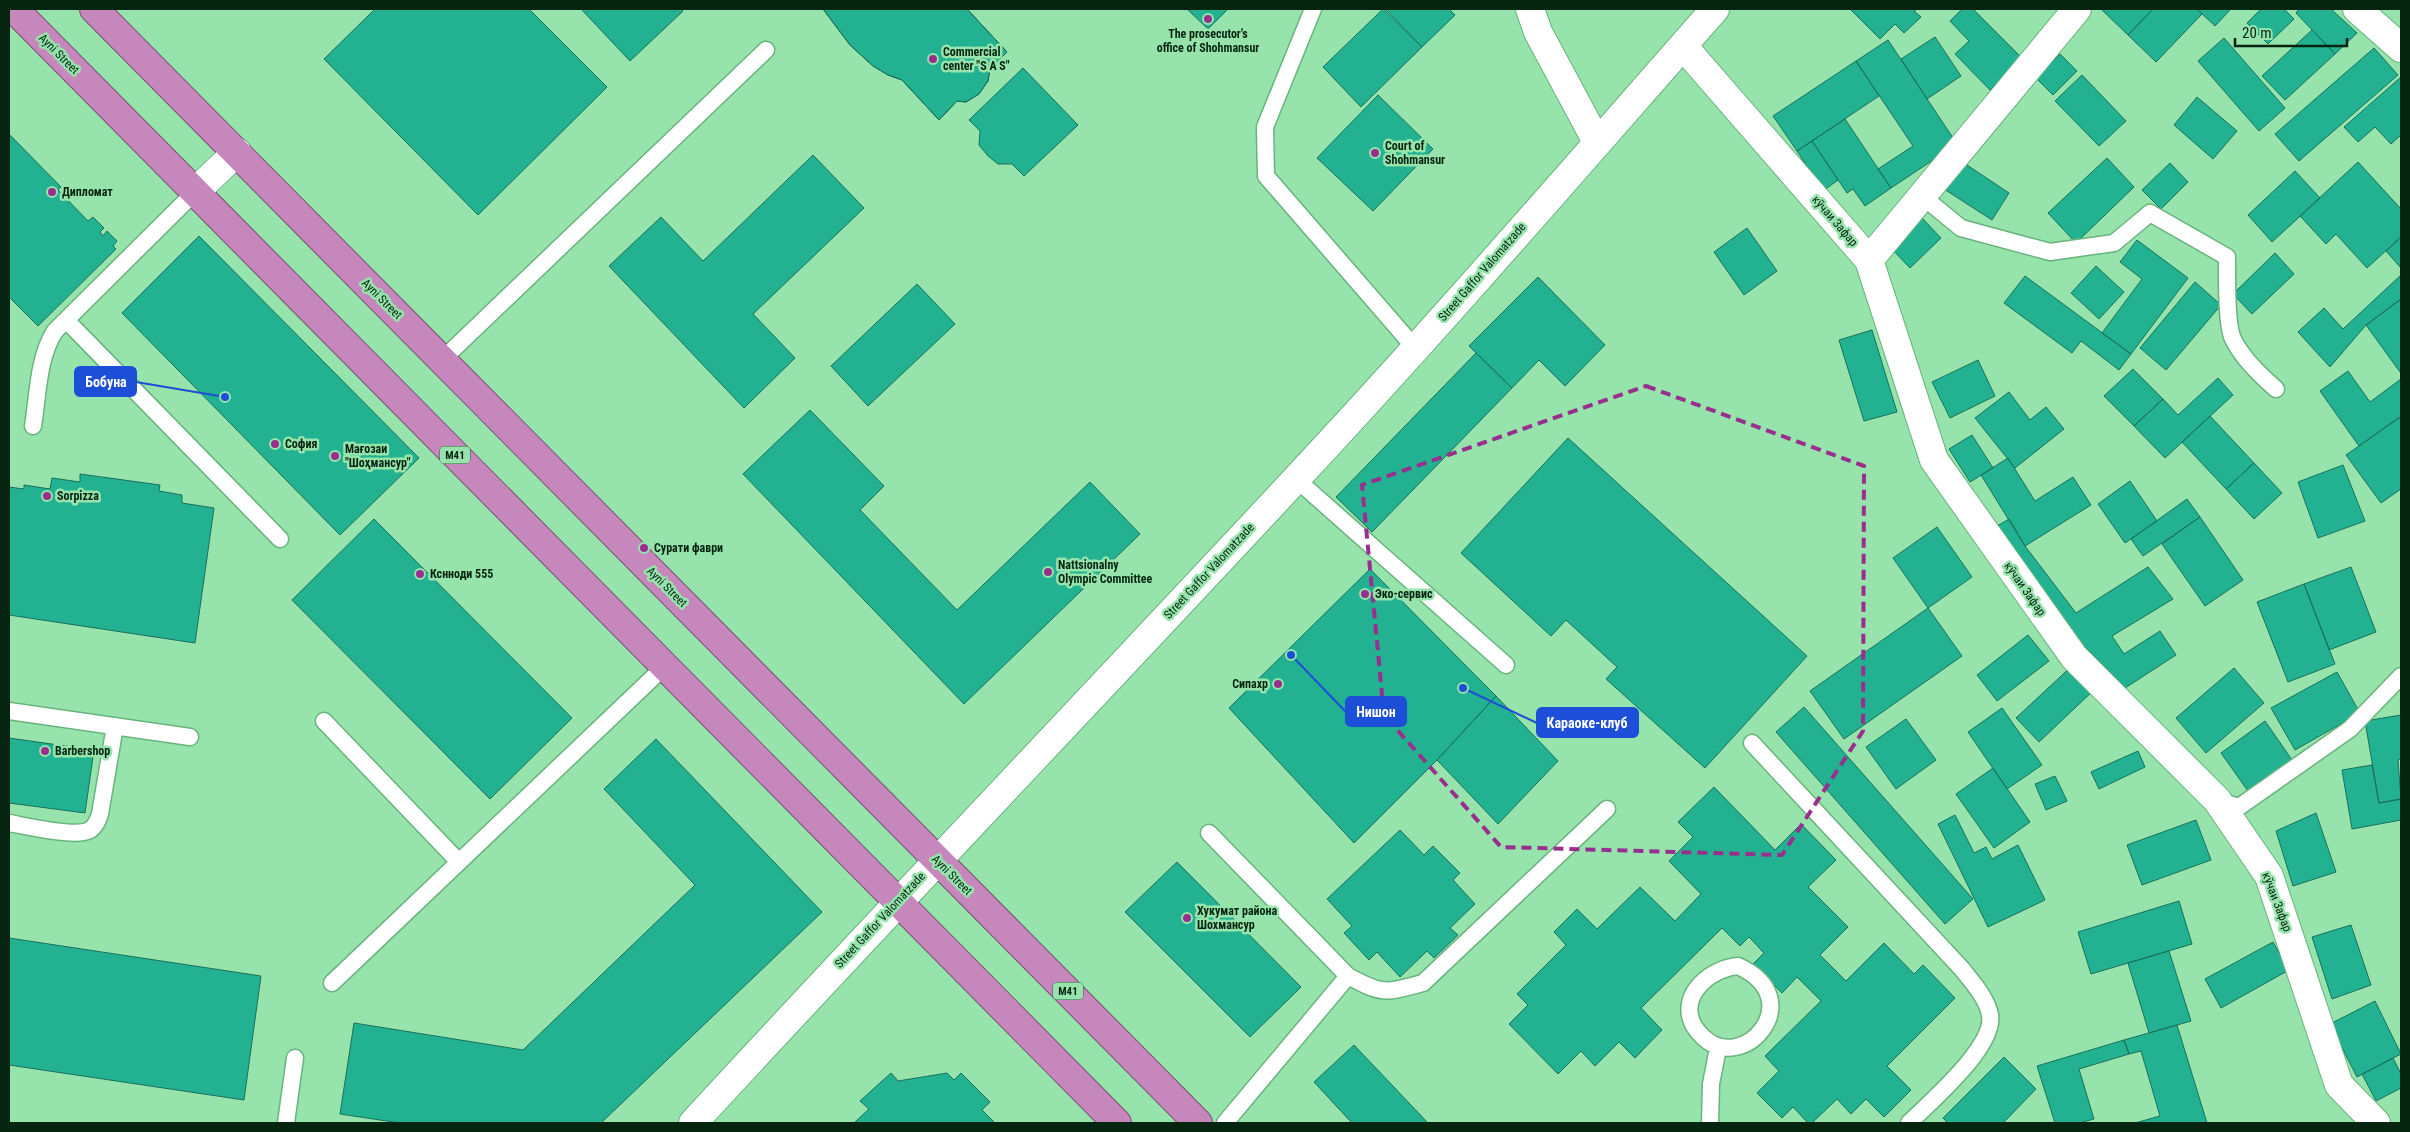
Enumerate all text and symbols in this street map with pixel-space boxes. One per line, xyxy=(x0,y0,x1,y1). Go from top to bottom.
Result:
marker: The prosecutor's office of Shohmansur xyxy=(1202,13,1214,25)
scale bar xyxy=(2235,15,2348,47)
text: 20 m xyxy=(2242,24,2272,42)
place label: The prosecutor's office of Shohmansur xyxy=(1157,27,1259,55)
street label: Ayni Street xyxy=(36,31,82,77)
place label: Commercial center "S A S" xyxy=(943,45,1010,73)
marker: Commercial center "S A S" xyxy=(927,53,939,65)
place label: Court of Shohmansur xyxy=(1385,139,1445,167)
marker: Court of Shohmansur xyxy=(1369,147,1381,159)
place label: Дипломат xyxy=(62,185,113,199)
marker: Дипломат xyxy=(46,186,58,198)
street label: кӯчаи Зафар xyxy=(1809,193,1861,249)
street label: Street Gaffor Valomatzade xyxy=(1435,220,1529,324)
street label: Ayni Street xyxy=(359,276,405,322)
callout: Бобуна xyxy=(75,367,136,396)
text: Бобуна xyxy=(85,374,127,390)
place label: София xyxy=(285,437,317,451)
marker: София xyxy=(269,438,281,450)
place label: Мағозаи "Шоҳмансур" xyxy=(345,442,411,470)
road number: M41 xyxy=(440,446,470,464)
marker: Мағозаи "Шоҳмансур" xyxy=(329,450,341,462)
place label: Sorpizza xyxy=(57,489,99,503)
marker: Sorpizza xyxy=(41,490,53,502)
street label: Street Gaffor Valomatzade xyxy=(1161,520,1257,622)
place label: Сурати фаври xyxy=(654,541,723,555)
marker: Сурати фаври xyxy=(638,542,650,554)
place label: Nattsionalny Olympic Committee xyxy=(1058,558,1152,586)
street label: кӯчаи Зафар xyxy=(2001,559,2049,619)
street label: Ayni Street xyxy=(644,564,690,610)
marker: Nattsionalny Olympic Committee xyxy=(1042,566,1054,578)
place label: Кснноди 555 xyxy=(430,567,493,581)
marker: Кснноди 555 xyxy=(414,568,426,580)
place label: Эко-сервис xyxy=(1375,587,1433,601)
marker: Эко-сервис xyxy=(1359,588,1371,600)
place label: Сипахр xyxy=(1232,677,1268,691)
marker: Сипахр xyxy=(1272,678,1284,690)
callout: Нишон xyxy=(1346,697,1406,726)
text: Нишон xyxy=(1356,704,1396,720)
callout: Караоке-клуб xyxy=(1537,708,1638,737)
text: Караоке-клуб xyxy=(1547,715,1628,731)
place label: Barbershop xyxy=(55,744,110,758)
marker: Barbershop xyxy=(39,745,51,757)
street label: Ayni Street xyxy=(929,852,975,898)
street label: Street Gaffor Valomatzade xyxy=(832,869,928,971)
street label: кӯчаи Зафар xyxy=(2259,870,2295,934)
place label: Хукумат района Шохмансур xyxy=(1197,904,1278,932)
marker: Хукумат района Шохмансур xyxy=(1181,912,1193,924)
road number: M41 xyxy=(1053,982,1083,999)

